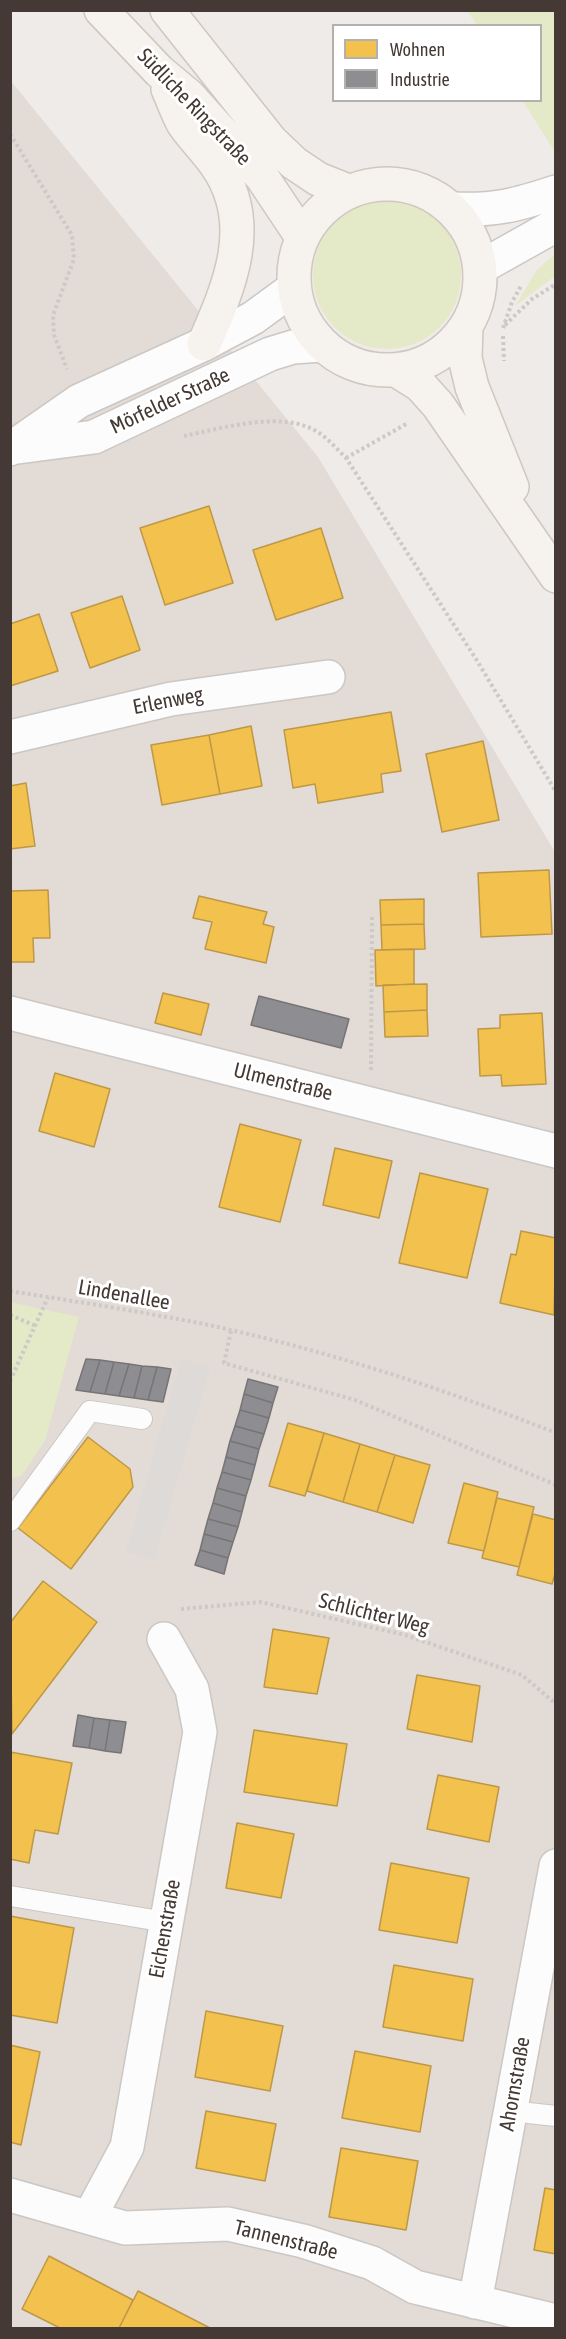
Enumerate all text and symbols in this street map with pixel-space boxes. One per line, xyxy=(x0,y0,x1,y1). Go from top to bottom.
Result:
legend xyxy=(332,24,542,102)
text: Wohnen xyxy=(390,39,445,60)
street label: Südliche Ringstraße xyxy=(132,43,256,171)
text: Industrie xyxy=(390,69,450,90)
street label: Mörfelder Straße xyxy=(106,362,234,440)
street label: Erlenweg xyxy=(131,682,205,720)
street label: Ulmenstraße xyxy=(231,1058,335,1106)
street label: Lindenallee xyxy=(76,1275,172,1315)
street label: Schlichter Weg xyxy=(316,1588,432,1640)
street label: Eichenstraße xyxy=(144,1878,186,1980)
street label: Ahornstraße xyxy=(494,2035,536,2133)
street label: Tannenstraße xyxy=(232,2215,340,2265)

